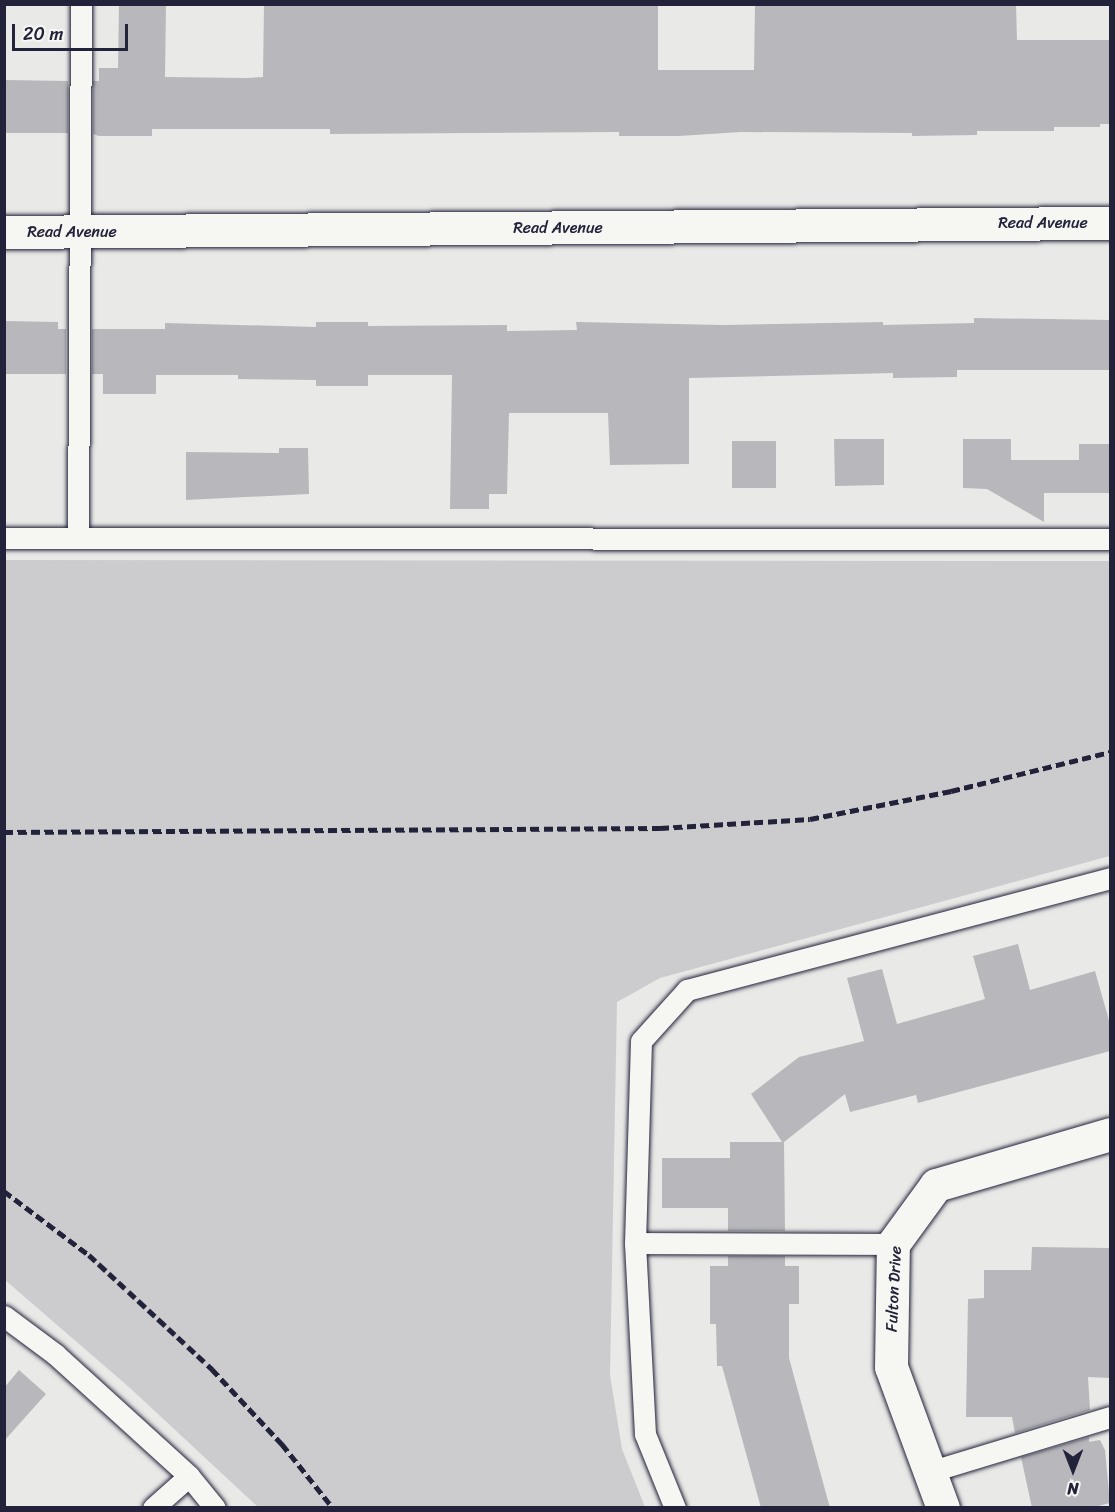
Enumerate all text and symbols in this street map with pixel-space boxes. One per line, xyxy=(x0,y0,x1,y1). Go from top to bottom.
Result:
scale bar xyxy=(15,12,130,50)
text: 20 m xyxy=(23,18,63,50)
street label: Read Avenue xyxy=(998,213,1088,233)
street label: Read Avenue xyxy=(513,218,603,238)
street label: Read Avenue xyxy=(27,222,117,242)
street label: Fulton Drive xyxy=(882,1246,906,1332)
north arrow xyxy=(1043,1440,1103,1500)
text: N xyxy=(1067,1474,1079,1503)

